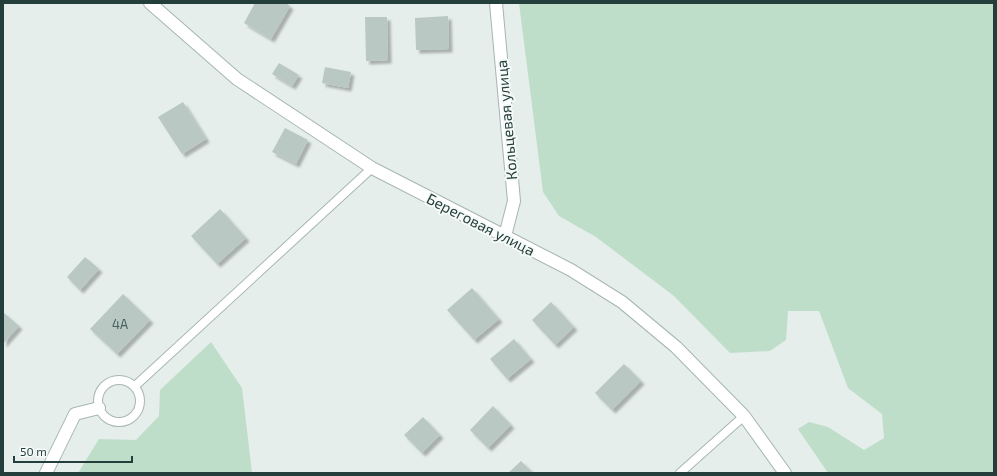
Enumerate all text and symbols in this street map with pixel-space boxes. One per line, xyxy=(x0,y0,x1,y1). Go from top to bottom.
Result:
street label: Кольцевая улица xyxy=(492,59,521,181)
street label: Береговая улица xyxy=(423,189,538,260)
house number: 4А xyxy=(112,316,128,332)
scale bar xyxy=(14,438,132,464)
text: 50 m xyxy=(20,444,47,458)

